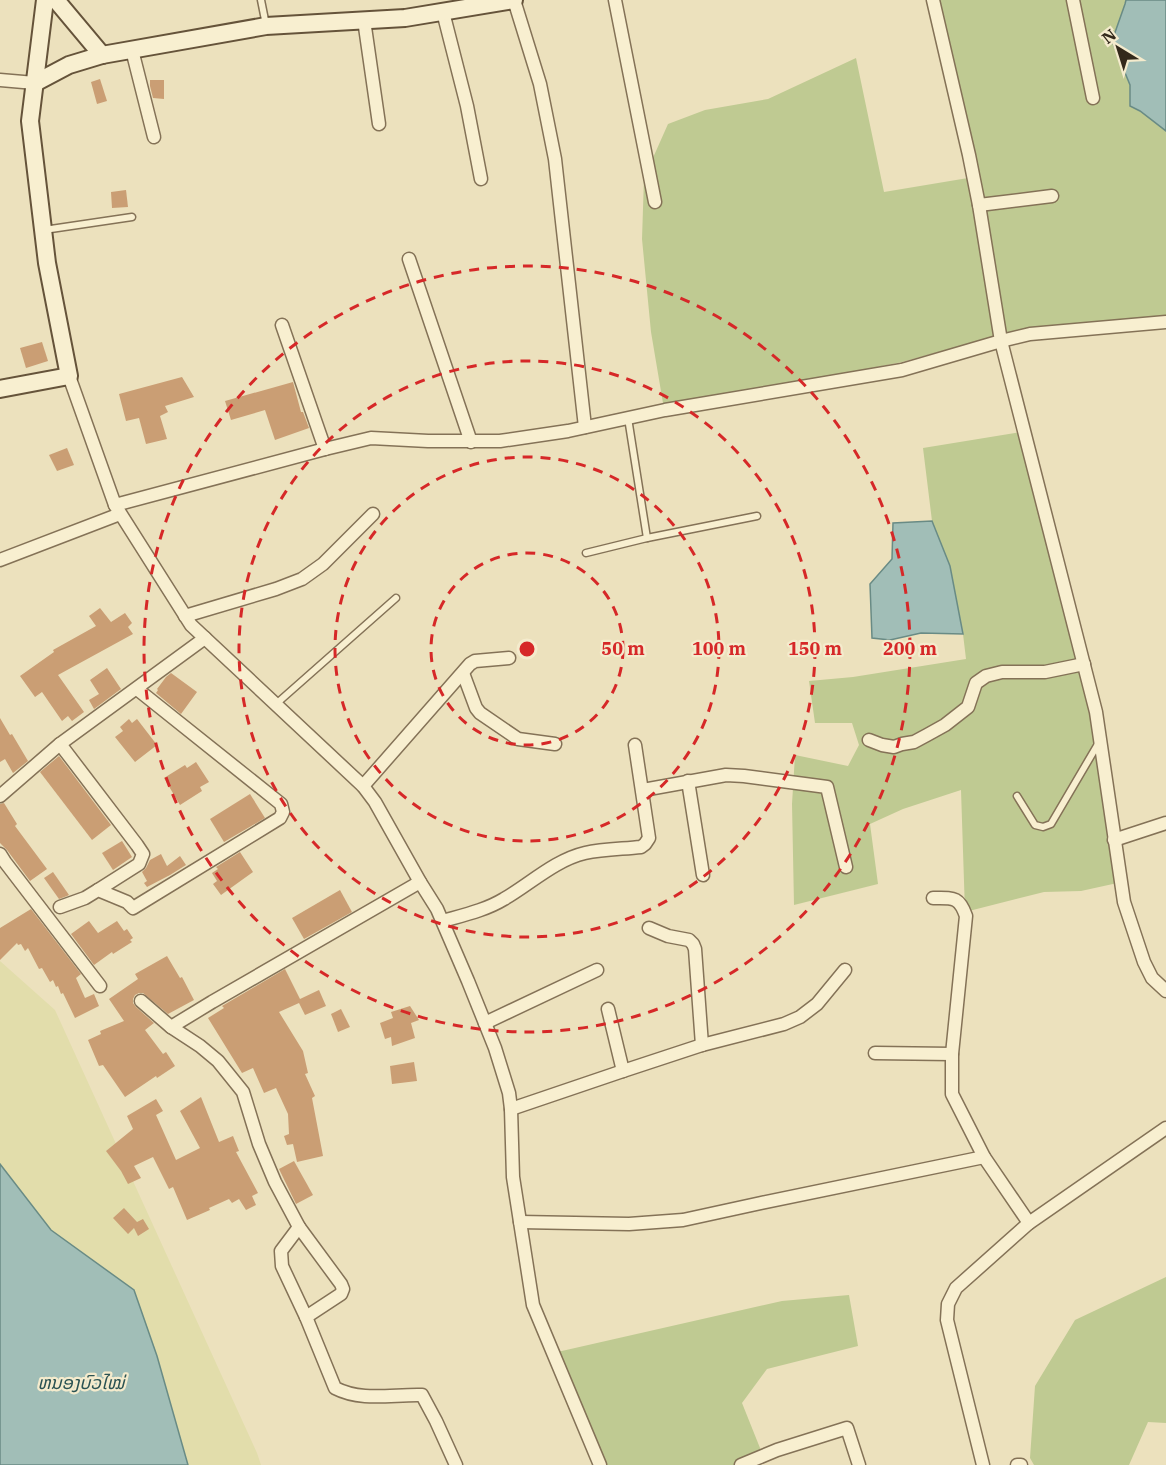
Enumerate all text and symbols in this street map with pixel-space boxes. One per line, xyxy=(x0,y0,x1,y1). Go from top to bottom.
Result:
north arrow xyxy=(1088,18,1148,78)
text: N xyxy=(1098,24,1120,48)
text: 50 m xyxy=(601,637,645,660)
text: 100 m xyxy=(692,637,747,660)
text: 150 m xyxy=(788,637,843,660)
text: 200 m xyxy=(883,637,938,660)
centre of rings xyxy=(517,639,537,659)
water label: ຫນອງບົວໄໝ່ xyxy=(37,1371,128,1394)

